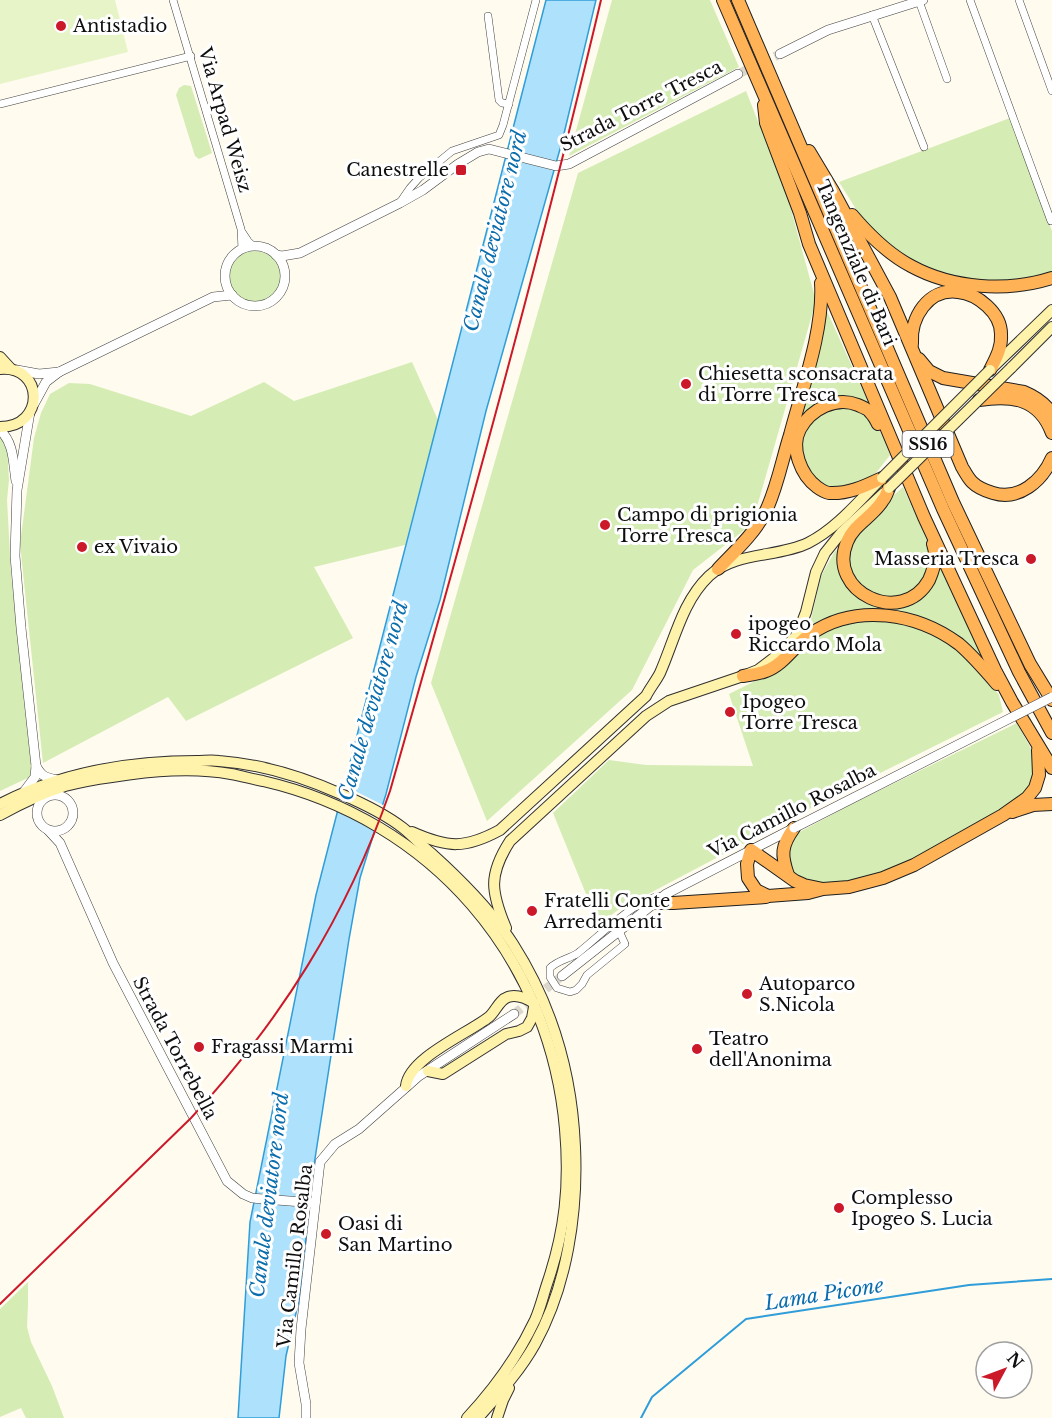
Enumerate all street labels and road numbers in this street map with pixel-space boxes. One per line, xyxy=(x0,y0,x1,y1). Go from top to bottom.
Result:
street label: Via Arpad Weisz xyxy=(193,44,256,195)
street label: Strada Torre Tresca xyxy=(556,56,726,156)
street label: Tangenziale di Bari xyxy=(811,177,901,349)
road number: SS16 xyxy=(902,431,954,457)
street label: Via Camillo Rosalba xyxy=(704,759,879,863)
street label: Strada Torrebella xyxy=(128,973,222,1123)
street label: Via Camillo Rosalba xyxy=(273,1163,317,1350)

